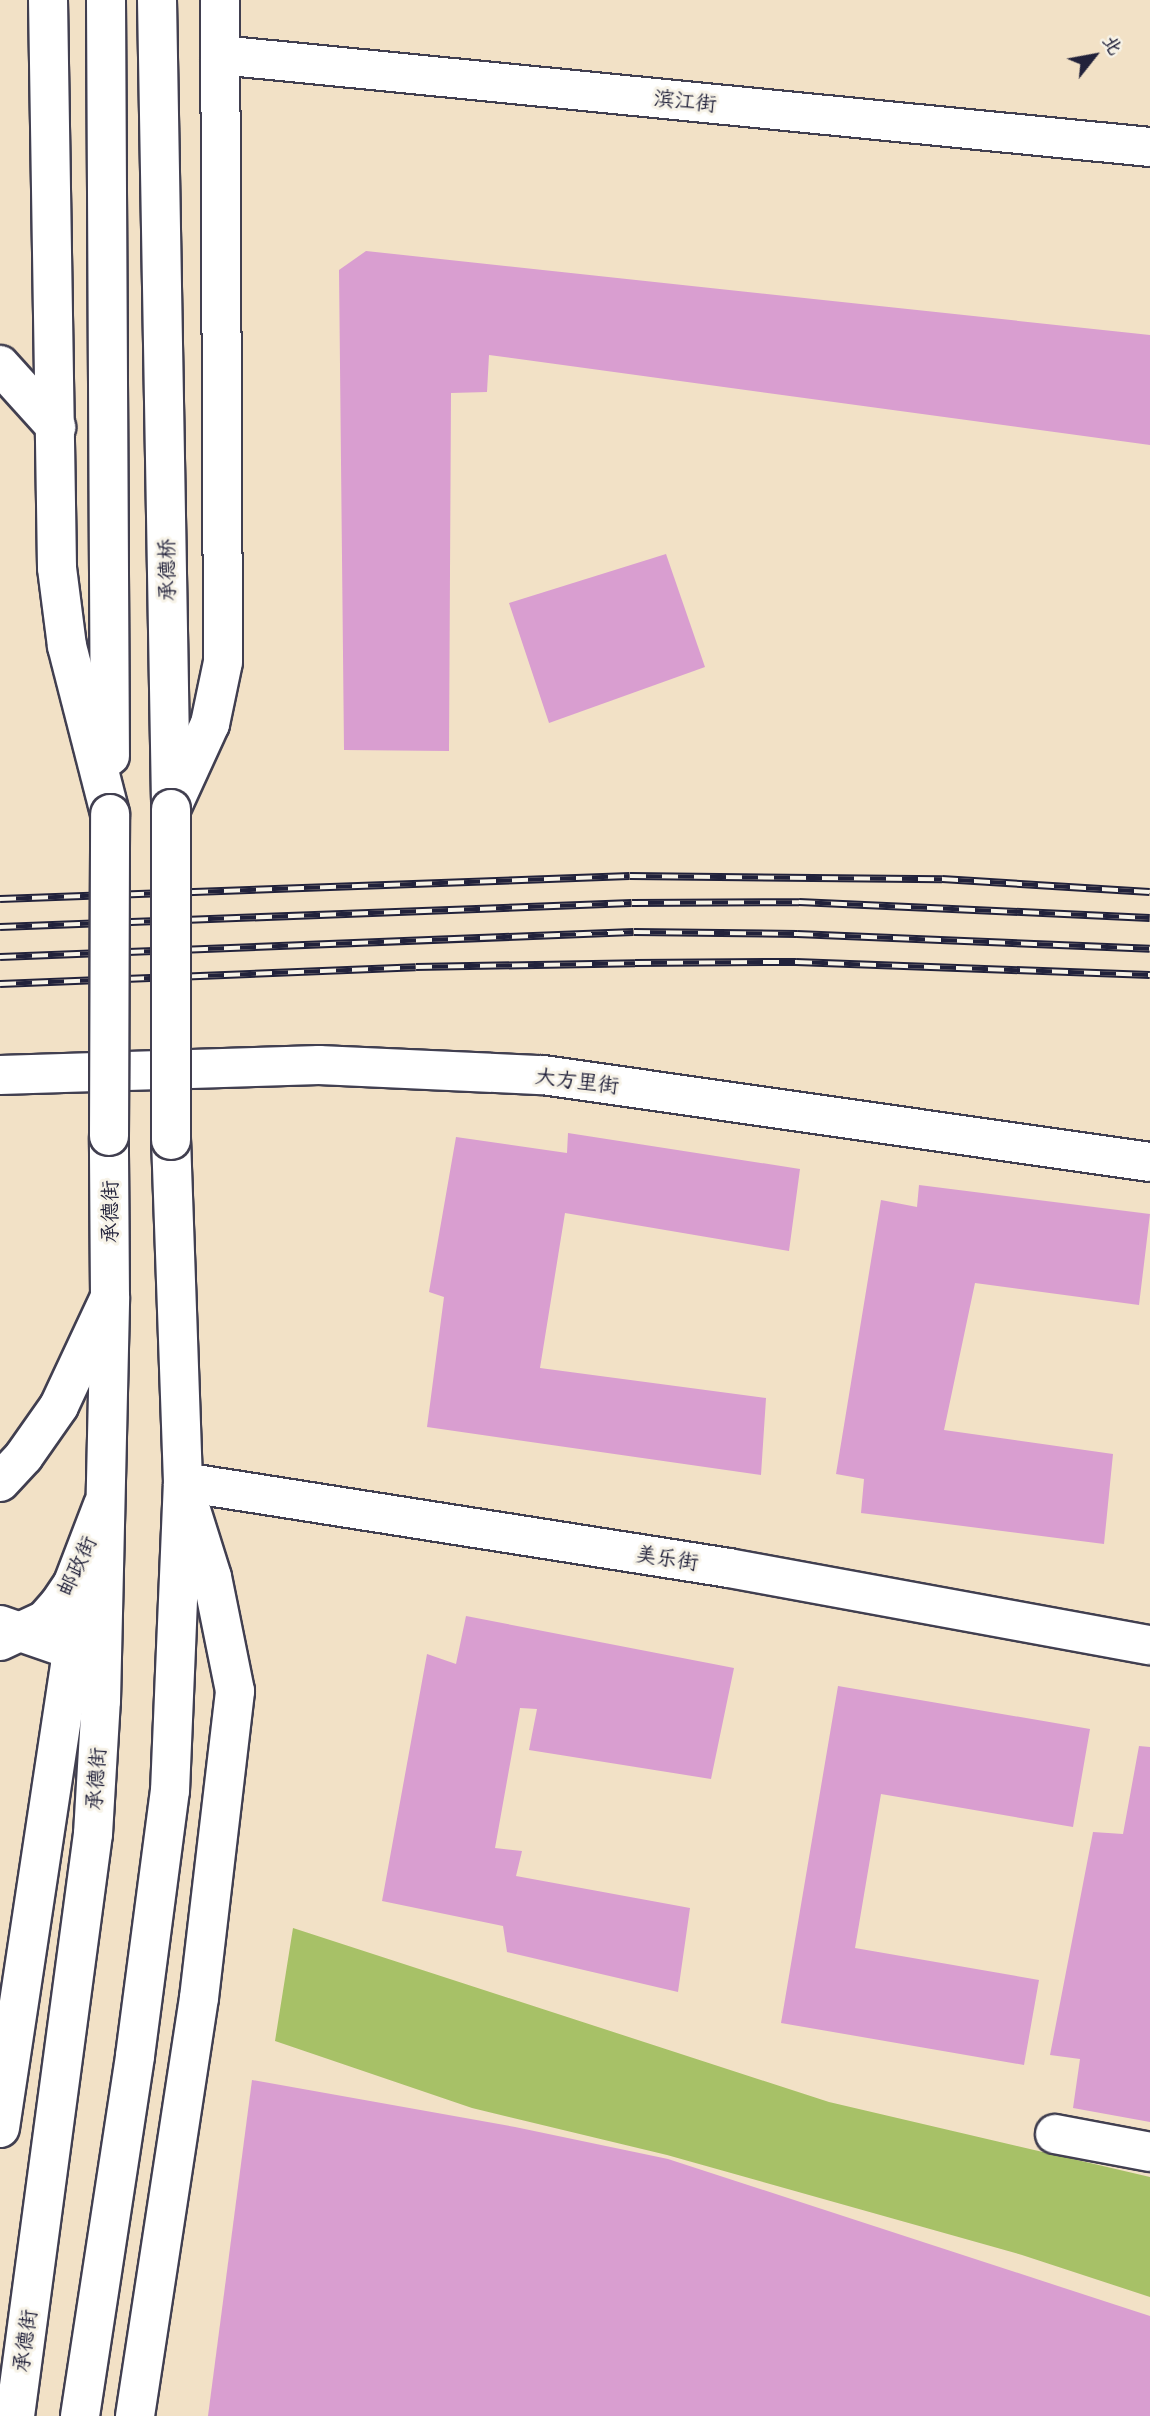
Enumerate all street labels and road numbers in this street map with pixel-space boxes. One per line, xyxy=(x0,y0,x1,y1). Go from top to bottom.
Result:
street label: 滨江街 xyxy=(652,85,718,117)
street label: 承德桥 xyxy=(154,538,180,602)
street label: 大方里街 xyxy=(534,1063,620,1099)
street label: 承德街 xyxy=(97,1181,123,1243)
street label: 邮政街 xyxy=(52,1532,102,1600)
street label: 美乐街 xyxy=(634,1541,700,1575)
street label: 承德街 xyxy=(81,1747,111,1811)
street label: 承德街 xyxy=(8,2308,42,2374)

